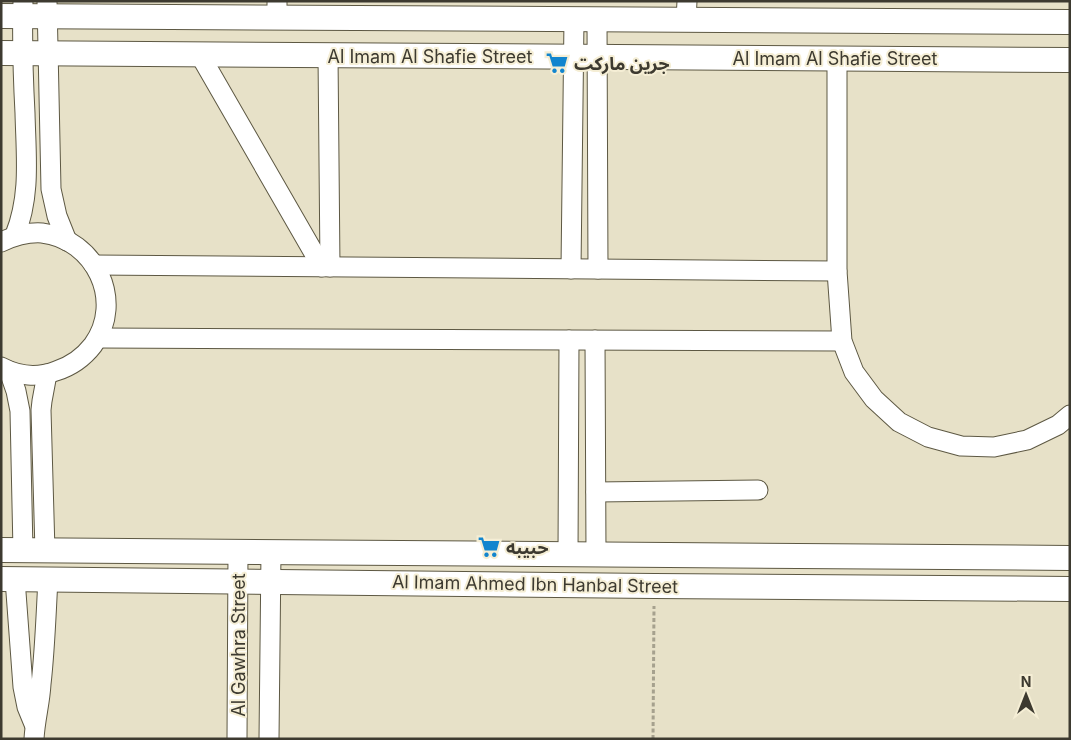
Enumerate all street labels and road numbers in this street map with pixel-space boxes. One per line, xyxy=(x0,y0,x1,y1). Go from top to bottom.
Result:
street label: Al Imam Al Shafie Street xyxy=(328,46,533,67)
street label: Al Imam Al Shafie Street xyxy=(733,48,938,69)
street label: Al Imam Ahmed Ibn Hanbal Street xyxy=(392,571,678,597)
street label: Al Gawhra Street xyxy=(228,573,249,717)

